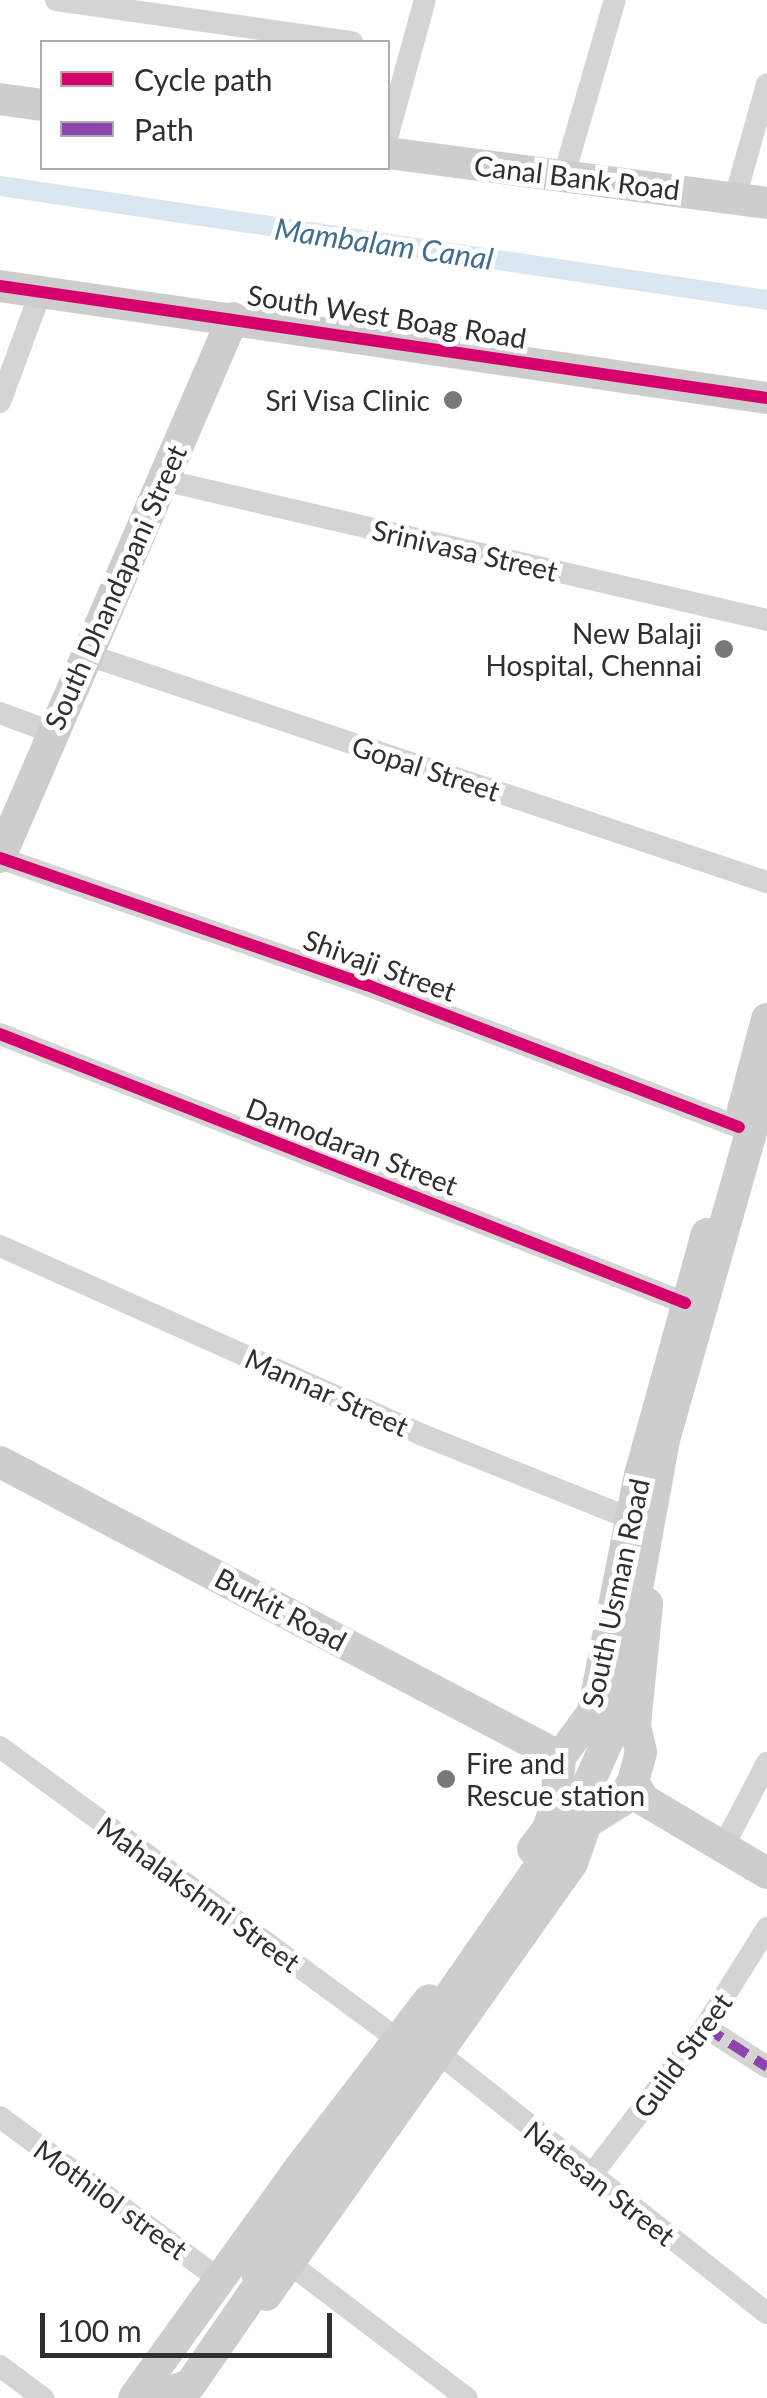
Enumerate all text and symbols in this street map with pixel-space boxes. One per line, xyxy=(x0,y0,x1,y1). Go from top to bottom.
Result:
legend xyxy=(40,40,390,170)
text: Cycle path xyxy=(134,61,273,97)
text: Path xyxy=(134,111,194,147)
street label: Canal Bank Road xyxy=(472,148,682,206)
water label: Mambalam Canal xyxy=(273,210,495,276)
street label: South West Boag Road xyxy=(245,277,529,355)
place label: Sri Visa Clinic xyxy=(264,383,430,417)
marker: Sri Visa Clinic xyxy=(440,387,466,413)
street label: South Dhandapani Street xyxy=(37,439,193,735)
street label: Srinivasa Street xyxy=(369,512,561,588)
place label: New Balaji Hospital, Chennai xyxy=(486,616,702,682)
marker: New Balaji Hospital, Chennai xyxy=(711,636,737,662)
street label: Gopal Street xyxy=(348,728,504,808)
street label: Shivaji Street xyxy=(299,922,461,1008)
street label: Damodaran Street xyxy=(242,1090,462,1202)
street label: Mannar Street xyxy=(240,1341,414,1443)
street label: South Usman Road xyxy=(574,1475,656,1711)
street label: Burkit Road xyxy=(210,1560,352,1658)
place label: Fire and Rescue station xyxy=(466,1746,645,1812)
marker: Fire and Rescue station xyxy=(435,1768,457,1790)
street label: Mahalakshmi Street xyxy=(91,1809,307,1979)
street label: Guild Street xyxy=(626,1986,738,2124)
street label: Natesan Street xyxy=(518,2114,682,2252)
street label: Mothilol street xyxy=(28,2132,194,2266)
scale bar xyxy=(45,2293,338,2355)
text: 100 m xyxy=(57,2312,142,2348)

